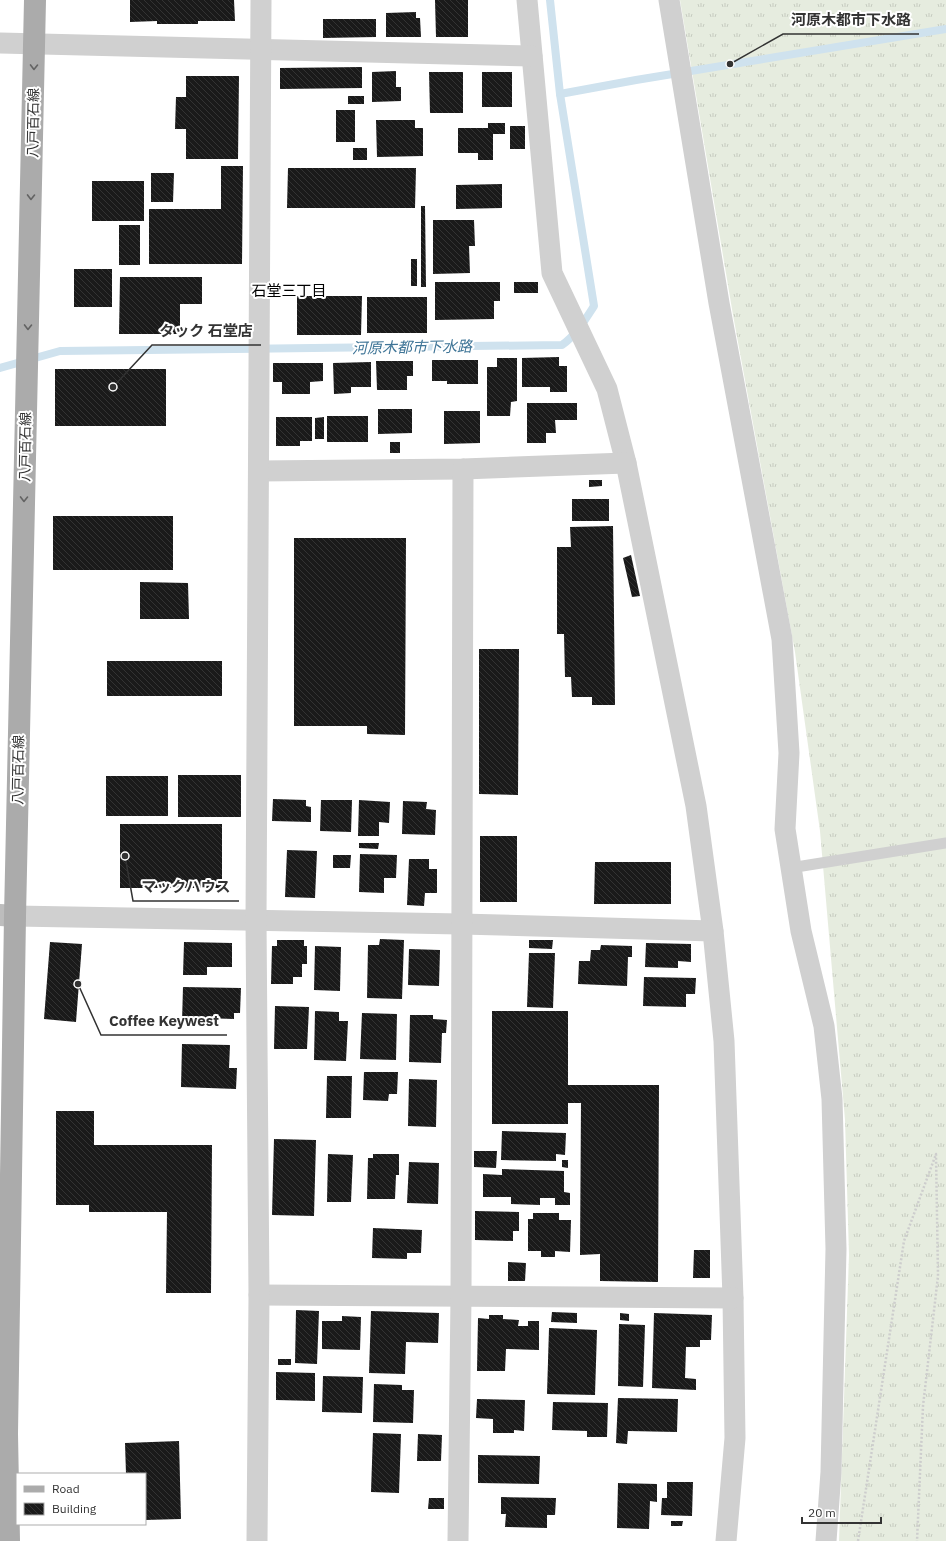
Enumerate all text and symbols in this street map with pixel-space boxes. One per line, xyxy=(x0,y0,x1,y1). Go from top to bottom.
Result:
callout: 河原木都市下水路 xyxy=(783,7,919,34)
text: 河原木都市下水路 xyxy=(791,10,911,29)
one-way arrow xyxy=(30,64,38,70)
street label: 八戸百石線 xyxy=(23,88,43,158)
one-way arrow xyxy=(27,194,35,200)
district label: 石堂三丁目 xyxy=(251,281,327,300)
callout: タック 石堂店 xyxy=(152,318,261,345)
text: タック 石堂店 xyxy=(159,321,253,340)
one-way arrow xyxy=(24,324,32,330)
water label: 河原木都市下水路 xyxy=(352,336,474,358)
street label: 八戸百石線 xyxy=(15,412,35,482)
one-way arrow xyxy=(20,496,28,502)
street label: 八戸百石線 xyxy=(8,735,28,805)
callout: マックハウス xyxy=(133,874,239,901)
text: マックハウス xyxy=(141,877,231,896)
callout: Coffee Keywest xyxy=(101,1008,227,1035)
text: Coffee Keywest xyxy=(109,1011,219,1030)
legend xyxy=(16,1473,146,1525)
text: Road xyxy=(52,1481,80,1496)
scale bar xyxy=(802,1499,881,1525)
text: Building xyxy=(52,1501,97,1516)
text: 20 m xyxy=(808,1505,836,1520)

